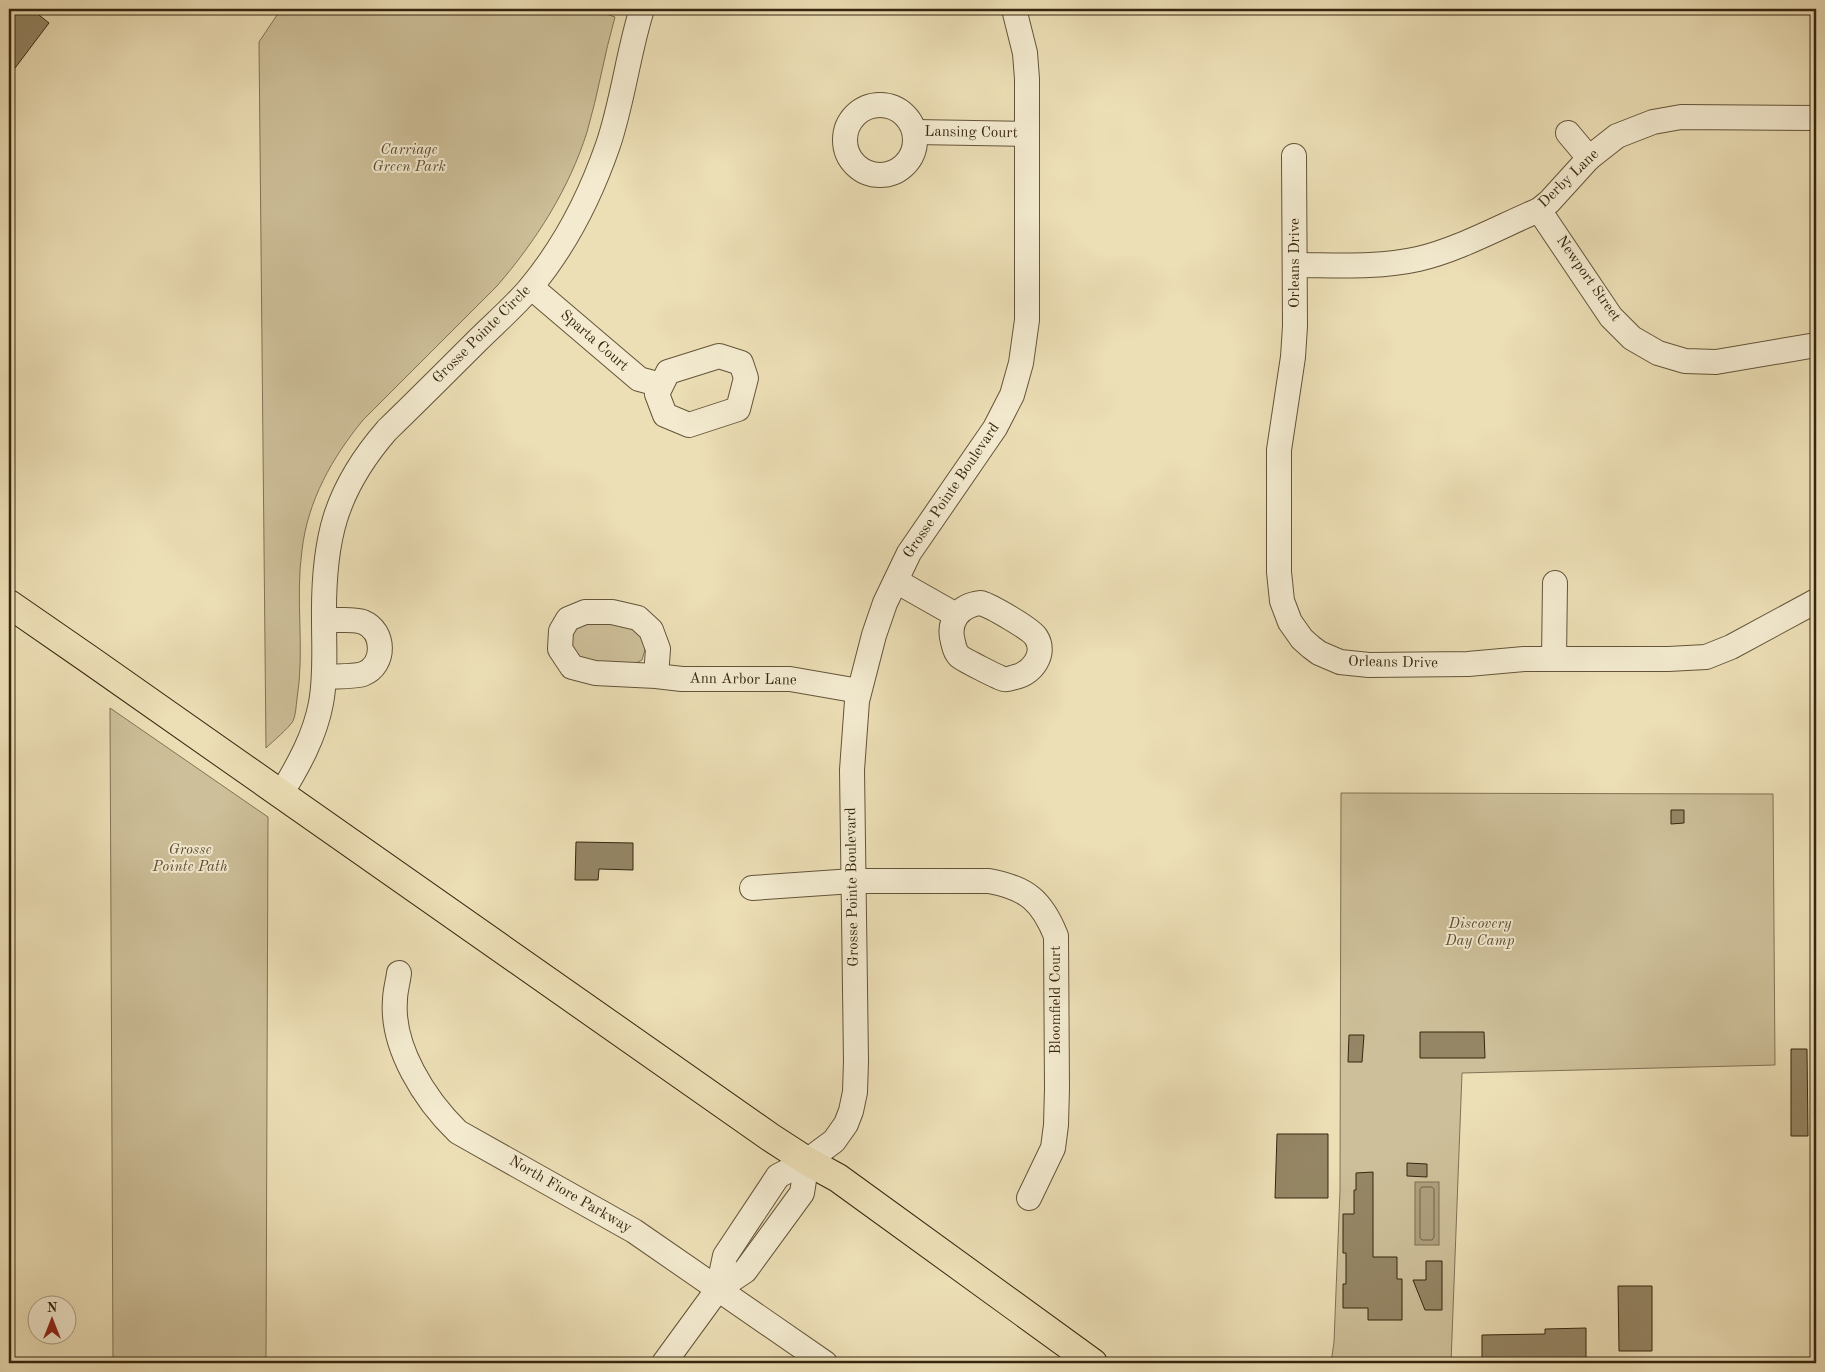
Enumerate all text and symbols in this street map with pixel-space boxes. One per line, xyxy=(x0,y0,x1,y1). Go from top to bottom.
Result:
street label: Lansing Court xyxy=(924,125,1018,141)
park label: Carriage Green Park xyxy=(372,143,446,175)
street label: Derby Lane xyxy=(1536,147,1602,211)
street label: Orleans Drive xyxy=(1288,218,1303,308)
street label: Newport Street xyxy=(1553,233,1623,325)
street label: Grosse Pointe Circle xyxy=(430,283,534,387)
street label: Sparta Court xyxy=(557,308,631,374)
street label: Grosse Pointe Boulevard xyxy=(901,421,1003,561)
street label: Orleans Drive xyxy=(1348,655,1438,671)
street label: Ann Arbor Lane xyxy=(689,672,797,688)
street label: Grosse Pointe Boulevard xyxy=(844,807,862,967)
park label: Grosse Pointe Path xyxy=(151,843,228,875)
park label: Discovery Day Camp xyxy=(1444,917,1515,949)
street label: Bloomfield Court xyxy=(1049,945,1064,1055)
street label: North Fiore Parkway xyxy=(506,1154,634,1236)
north arrow xyxy=(28,1294,78,1344)
text: N xyxy=(47,1301,58,1315)

